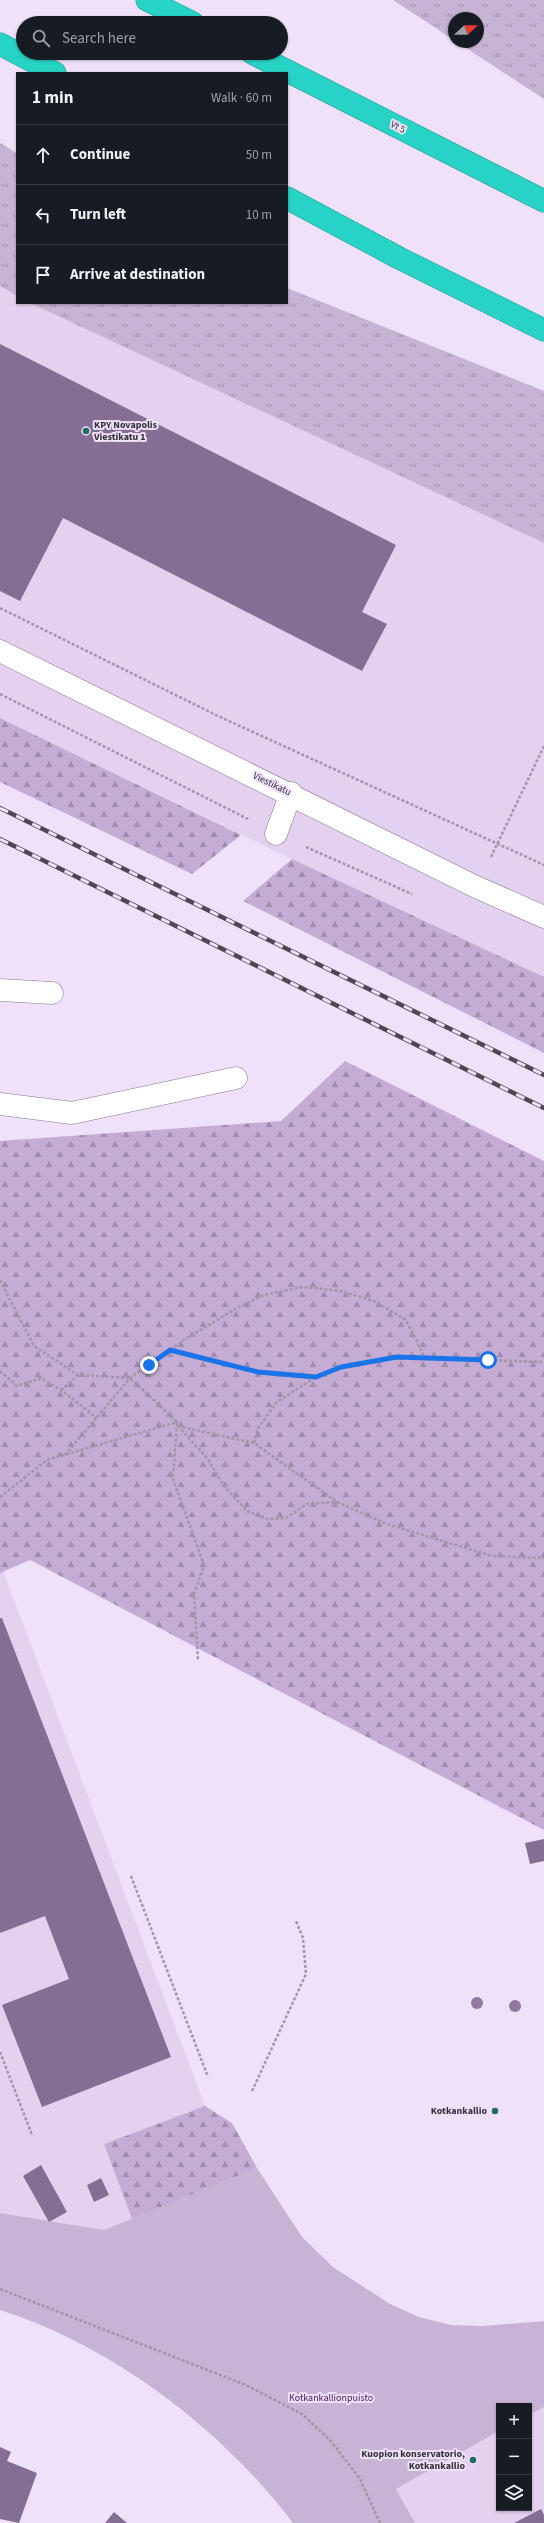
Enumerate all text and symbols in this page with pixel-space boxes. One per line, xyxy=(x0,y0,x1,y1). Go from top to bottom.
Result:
north arrow xyxy=(448,12,484,48)
search box xyxy=(16,16,288,60)
icon: search xyxy=(30,27,52,49)
text: Search here xyxy=(62,28,136,49)
text: 1 min xyxy=(32,86,73,110)
text: Walk · 60 m xyxy=(211,89,272,107)
street label: Vt 5 xyxy=(388,117,408,137)
icon: ahead xyxy=(32,144,54,166)
text: Continue xyxy=(70,144,130,165)
text: 50 m xyxy=(246,146,272,164)
icon: left xyxy=(32,204,54,226)
text: Turn left xyxy=(70,204,126,225)
text: 10 m xyxy=(246,206,272,224)
icon: arrive xyxy=(32,264,54,286)
text: Arrive at destination xyxy=(70,264,205,285)
place label: KPY Novapolis Viestikatu 1 xyxy=(93,418,158,444)
marker: KPY Novapolis Viestikatu 1 xyxy=(81,426,91,436)
street label: Viestikatu xyxy=(251,769,293,799)
route start xyxy=(479,1351,497,1369)
route end xyxy=(140,1356,158,1374)
place label: Kotkankallio xyxy=(431,2104,487,2118)
marker: Kotkankallio xyxy=(490,2106,500,2116)
park label: Kotkankallionpuisto xyxy=(289,2391,373,2405)
map controls xyxy=(496,2403,532,2511)
button: + xyxy=(496,2403,532,2439)
button: − xyxy=(496,2439,532,2475)
place label: Kuopion konservatorio, Kotkankallio xyxy=(361,2447,465,2473)
marker: Kuopion konservatorio, Kotkankallio xyxy=(468,2455,478,2465)
button: layers xyxy=(496,2475,532,2511)

